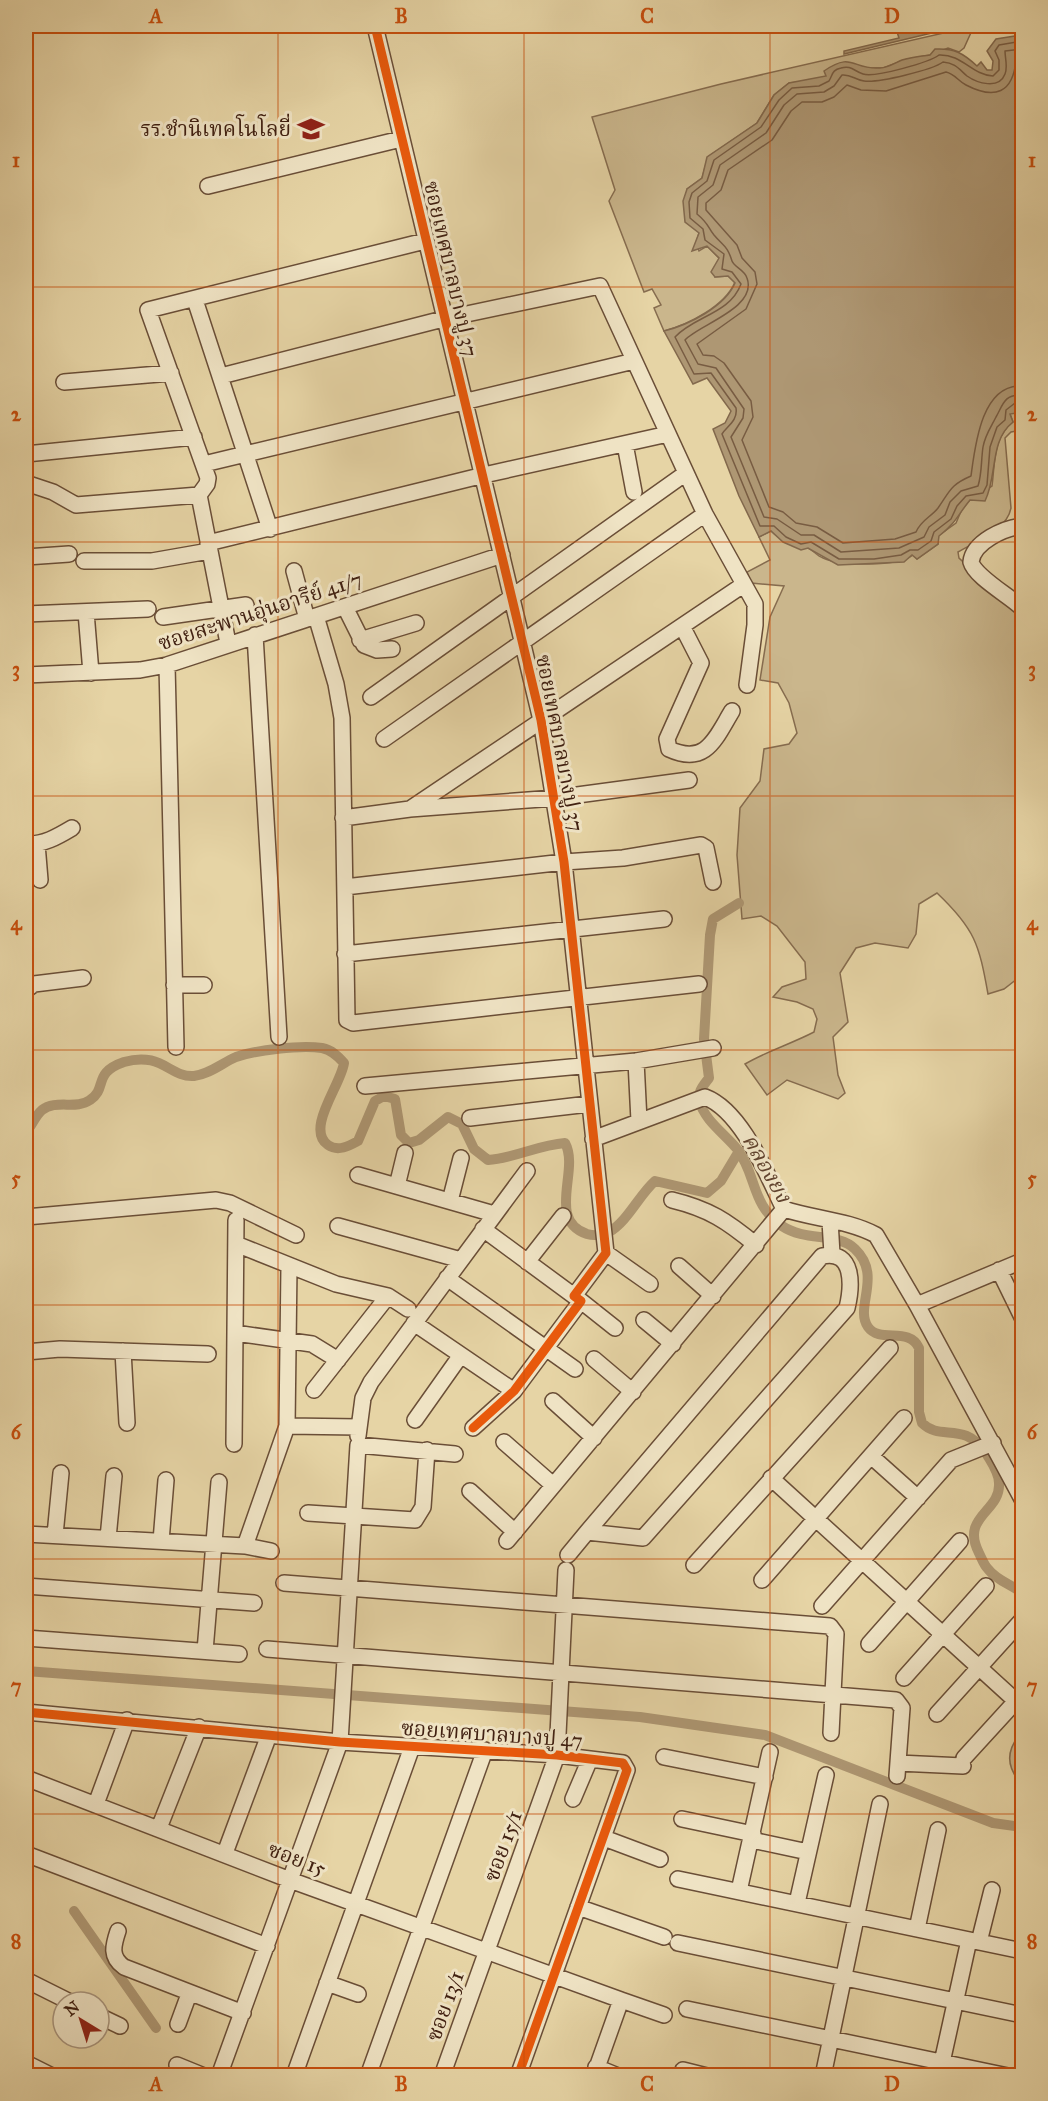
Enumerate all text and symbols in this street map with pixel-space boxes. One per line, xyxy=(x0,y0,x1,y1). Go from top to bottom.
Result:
text: A xyxy=(147,4,163,28)
text: B xyxy=(394,4,408,28)
text: C xyxy=(640,4,654,28)
text: D xyxy=(884,4,900,28)
place label: รร.ชำนิเทคโนโลยี่ xyxy=(140,113,291,142)
school or university icon: รร.ชำนิเทคโนโลยี่ xyxy=(296,114,326,144)
text: 1 xyxy=(12,148,20,172)
text: 1 xyxy=(1028,148,1036,172)
street label: ซอยเทศบาลบางปู 37 xyxy=(418,179,484,359)
text: 2 xyxy=(11,402,22,426)
text: 2 xyxy=(1027,402,1038,426)
street label: ซอยสะพานอุ่นอารีย์ 41/7 xyxy=(155,566,366,657)
street label: ซอยเทศบาลบางปู 37 xyxy=(530,652,590,834)
text: 3 xyxy=(12,657,20,682)
text: 3 xyxy=(1028,657,1036,682)
text: 4 xyxy=(10,911,22,936)
text: 4 xyxy=(1026,911,1038,936)
water label: คลองยง xyxy=(737,1129,798,1208)
text: 5 xyxy=(11,1166,21,1190)
text: 5 xyxy=(1027,1166,1037,1190)
text: 6 xyxy=(11,1420,23,1444)
text: 6 xyxy=(1027,1420,1039,1444)
text: 7 xyxy=(11,1674,22,1698)
text: 7 xyxy=(1027,1674,1038,1698)
street label: ซอยเทศบาลบางปู 47 xyxy=(400,1715,584,1753)
street label: ซอย 15/1 xyxy=(478,1807,528,1885)
street label: ซอย 15 xyxy=(264,1836,330,1882)
text: 8 xyxy=(11,1929,21,1953)
text: 8 xyxy=(1027,1929,1037,1953)
street label: ซอย 13/1 xyxy=(420,1967,470,2045)
north arrow xyxy=(51,1990,111,2050)
text: N xyxy=(61,1997,84,2020)
text: A xyxy=(147,2072,163,2096)
text: B xyxy=(394,2072,408,2096)
text: C xyxy=(640,2072,654,2096)
text: D xyxy=(884,2072,900,2096)

